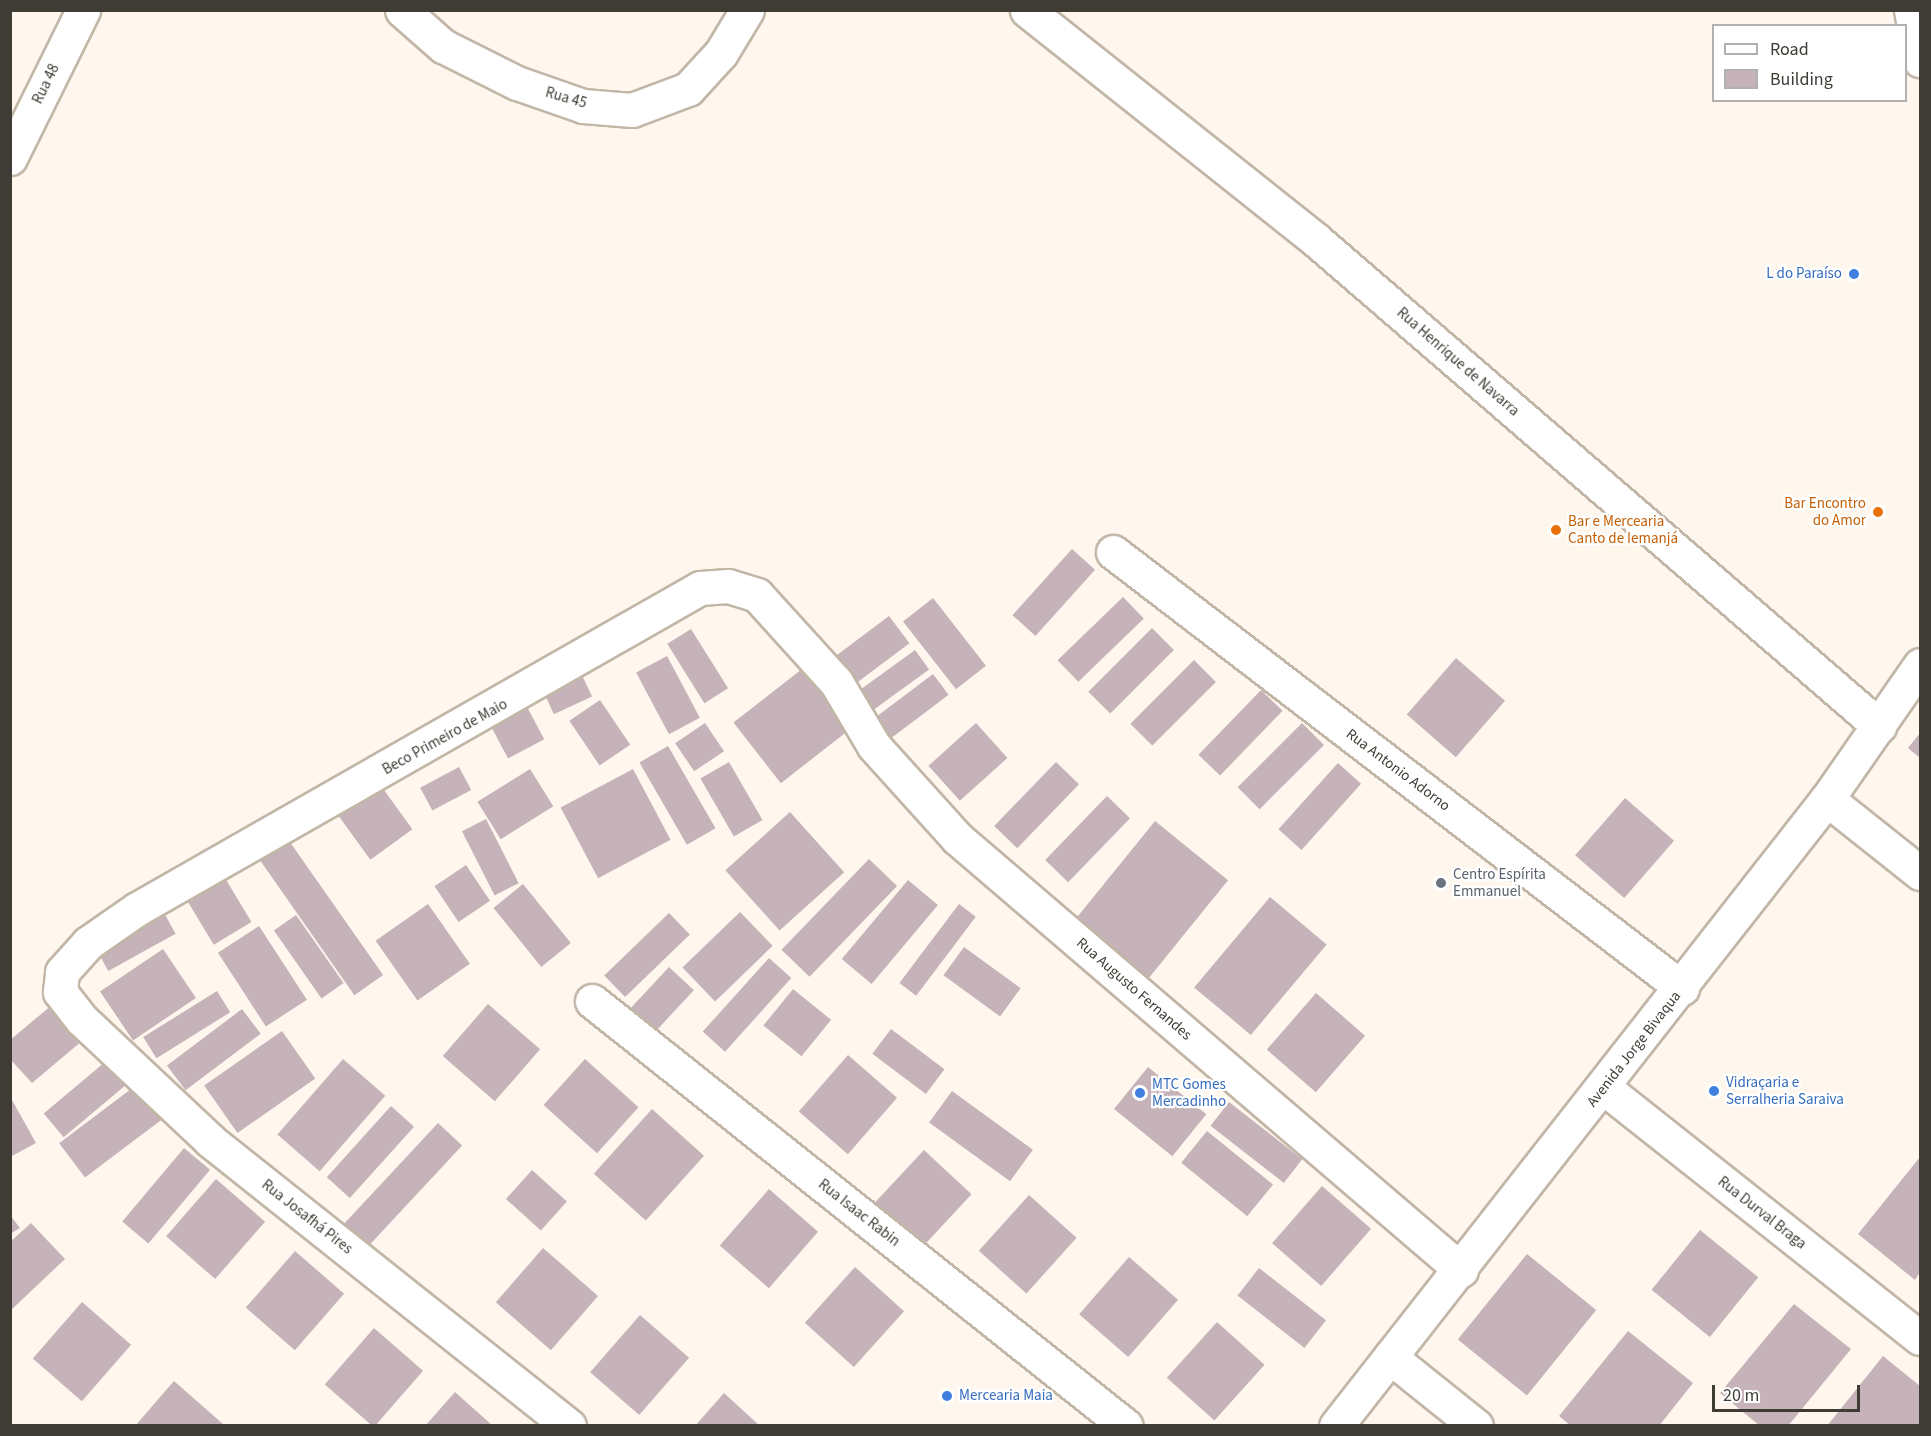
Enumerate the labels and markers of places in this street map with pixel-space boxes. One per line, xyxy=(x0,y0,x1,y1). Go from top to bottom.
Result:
place label: L do Paraíso xyxy=(1766,265,1842,283)
marker: L do Paraíso xyxy=(1847,267,1861,281)
place label: Bar Encontro do Amor xyxy=(1784,494,1866,529)
marker: Bar Encontro do Amor xyxy=(1871,505,1885,519)
place label: Bar e Mercearia Canto de Iemanjá xyxy=(1568,512,1678,547)
marker: Bar e Mercearia Canto de Iemanjá xyxy=(1549,523,1563,537)
place label: Centro Espírita Emmanuel xyxy=(1453,865,1546,900)
marker: Centro Espírita Emmanuel xyxy=(1434,876,1448,890)
place label: Vidraçaria e Serralheria Saraiva xyxy=(1726,1073,1844,1108)
place label: MTC Gomes Mercadinho xyxy=(1152,1075,1226,1110)
marker: Vidraçaria e Serralheria Saraiva xyxy=(1707,1084,1721,1098)
marker: MTC Gomes Mercadinho xyxy=(1133,1086,1147,1100)
place label: Mercearia Maia xyxy=(959,1387,1053,1405)
marker: Mercearia Maia xyxy=(940,1389,954,1403)

